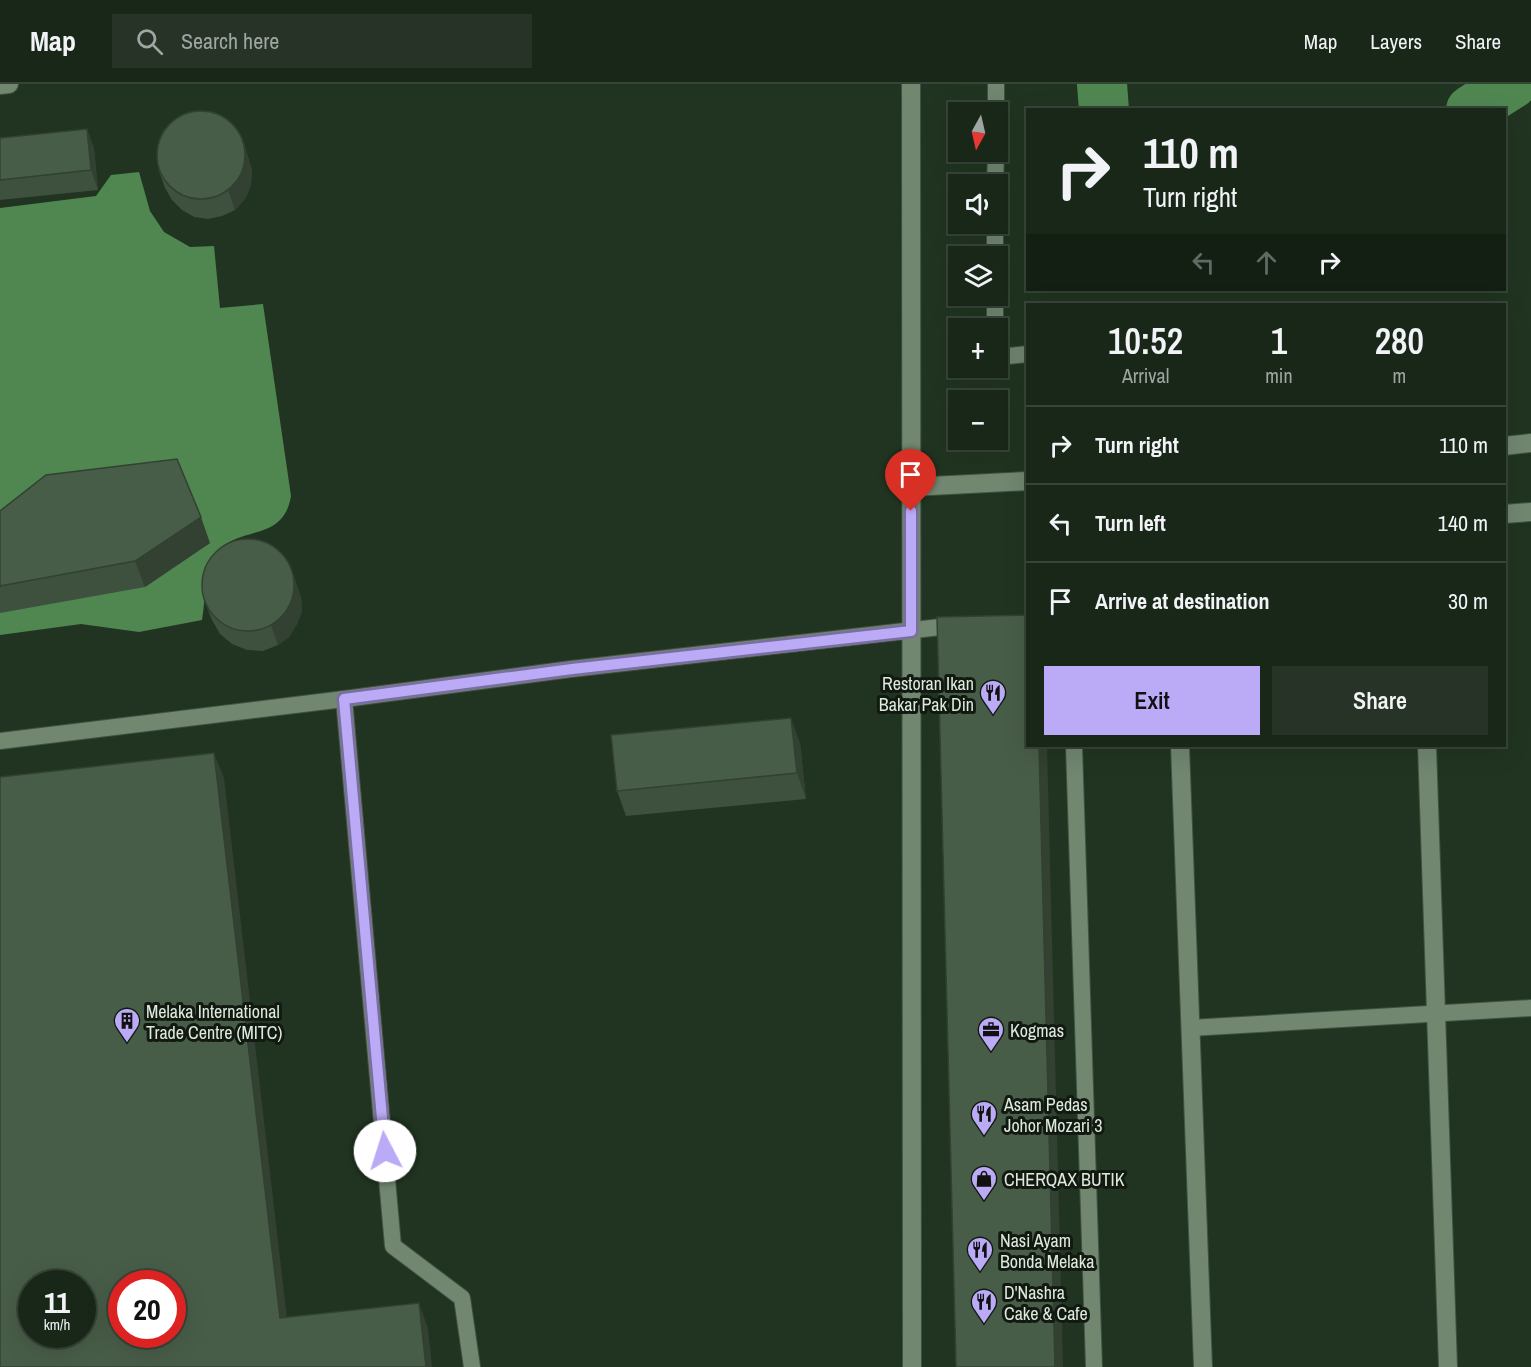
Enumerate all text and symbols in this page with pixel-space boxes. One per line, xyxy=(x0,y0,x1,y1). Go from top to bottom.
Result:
search box xyxy=(112,14,532,68)
text: Map xyxy=(30,22,76,60)
icon: search xyxy=(133,25,166,58)
text: Search here xyxy=(181,26,279,56)
text: Map xyxy=(1304,27,1337,56)
text: Layers xyxy=(1370,27,1422,56)
text: Share xyxy=(1455,27,1501,56)
north arrow xyxy=(948,102,1008,162)
map controls xyxy=(948,102,1008,450)
text: 110 m xyxy=(1143,125,1239,181)
icon: right xyxy=(1044,132,1122,210)
button: sound xyxy=(948,174,1008,234)
text: Turn right xyxy=(1143,179,1237,215)
button: layers xyxy=(948,246,1008,306)
icon: left xyxy=(1187,246,1220,279)
icon: ahead xyxy=(1250,246,1283,279)
icon: right xyxy=(1313,246,1346,279)
text: 10:52 xyxy=(1108,317,1183,365)
text: 1 xyxy=(1271,317,1287,365)
text: 280 xyxy=(1375,317,1424,365)
button: + xyxy=(948,318,1008,378)
text: Arrival xyxy=(1122,362,1169,389)
text: min xyxy=(1265,362,1293,389)
text: m xyxy=(1392,362,1406,389)
button: − xyxy=(948,390,1008,450)
icon: right xyxy=(1044,429,1077,462)
text: Turn right xyxy=(1095,430,1179,460)
text: 110 m xyxy=(1439,430,1488,460)
pin xyxy=(885,449,936,511)
icon: arrive xyxy=(894,458,927,491)
icon: left xyxy=(1044,507,1077,540)
text: Turn left xyxy=(1095,508,1166,538)
text: 140 m xyxy=(1438,508,1488,538)
icon: arrive xyxy=(1044,585,1077,618)
text: Arrive at destination xyxy=(1095,586,1269,616)
text: 30 m xyxy=(1448,586,1488,616)
button: Exit xyxy=(1044,666,1260,735)
button: Share xyxy=(1272,666,1488,735)
place label: Restoran Ikan Bakar Pak Din xyxy=(879,671,974,717)
restaurant icon: Restoran Ikan Bakar Pak Din xyxy=(978,678,1008,716)
place label: Melaka International Trade Centre (MITC) xyxy=(146,999,283,1045)
building icon: Melaka International Trade Centre (MITC) xyxy=(112,1006,142,1044)
office icon: Kogmas xyxy=(976,1015,1006,1053)
place label: Kogmas xyxy=(1010,1018,1064,1043)
place label: Asam Pedas Johor Mozari 3 xyxy=(1003,1092,1102,1138)
restaurant icon: Asam Pedas Johor Mozari 3 xyxy=(969,1099,999,1137)
position arrow xyxy=(353,1119,417,1183)
shop icon: CHERQAX BUTIK xyxy=(969,1164,999,1202)
place label: CHERQAX BUTIK xyxy=(1004,1167,1125,1192)
place label: Nasi Ayam Bonda Melaka xyxy=(1000,1228,1094,1274)
restaurant icon: Nasi Ayam Bonda Melaka xyxy=(965,1235,995,1273)
speed limit sign: 20 xyxy=(108,1270,186,1348)
place label: D'Nashra Cake & Cafe xyxy=(1004,1280,1088,1326)
text: 11 xyxy=(44,1282,70,1322)
restaurant icon: D'Nashra Cake & Cafe xyxy=(969,1287,999,1325)
text: km/h xyxy=(44,1314,70,1335)

